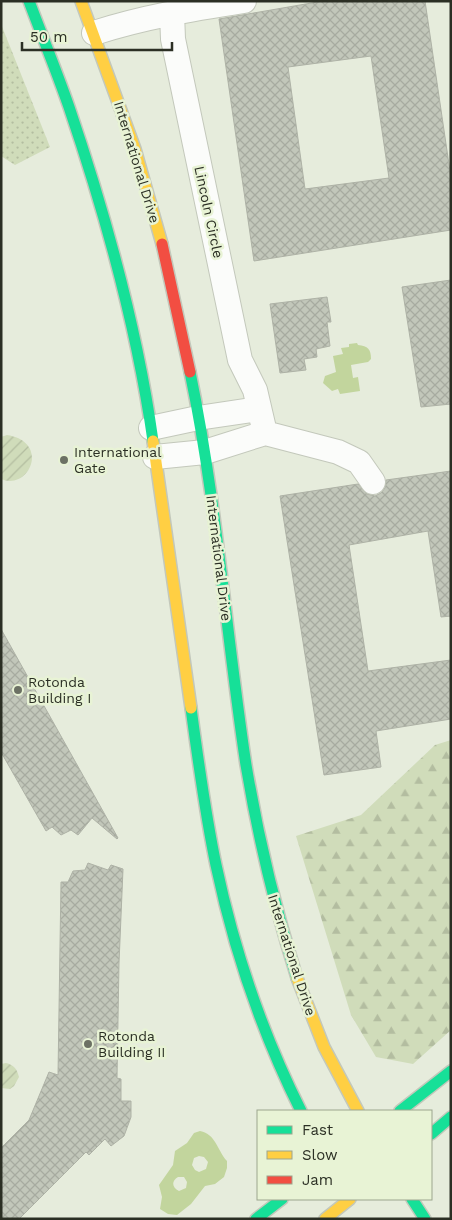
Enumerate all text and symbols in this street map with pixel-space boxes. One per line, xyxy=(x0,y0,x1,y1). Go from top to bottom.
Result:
scale bar xyxy=(22,20,172,52)
text: 50 m xyxy=(30,28,67,46)
street label: International Drive xyxy=(111,99,163,225)
street label: Lincoln Circle xyxy=(191,164,227,260)
place label: International Gate xyxy=(74,444,162,476)
marker: International Gate xyxy=(58,454,70,466)
street label: International Drive xyxy=(203,494,235,622)
place label: Rotonda Building I xyxy=(28,674,91,706)
marker: Rotonda Building I xyxy=(12,684,24,696)
street label: International Drive xyxy=(265,892,319,1018)
place label: Rotonda Building II xyxy=(98,1028,165,1060)
marker: Rotonda Building II xyxy=(82,1038,94,1050)
legend xyxy=(257,1110,432,1200)
text: Fast xyxy=(302,1121,334,1139)
text: Slow xyxy=(302,1146,338,1164)
text: Jam xyxy=(302,1171,333,1189)

